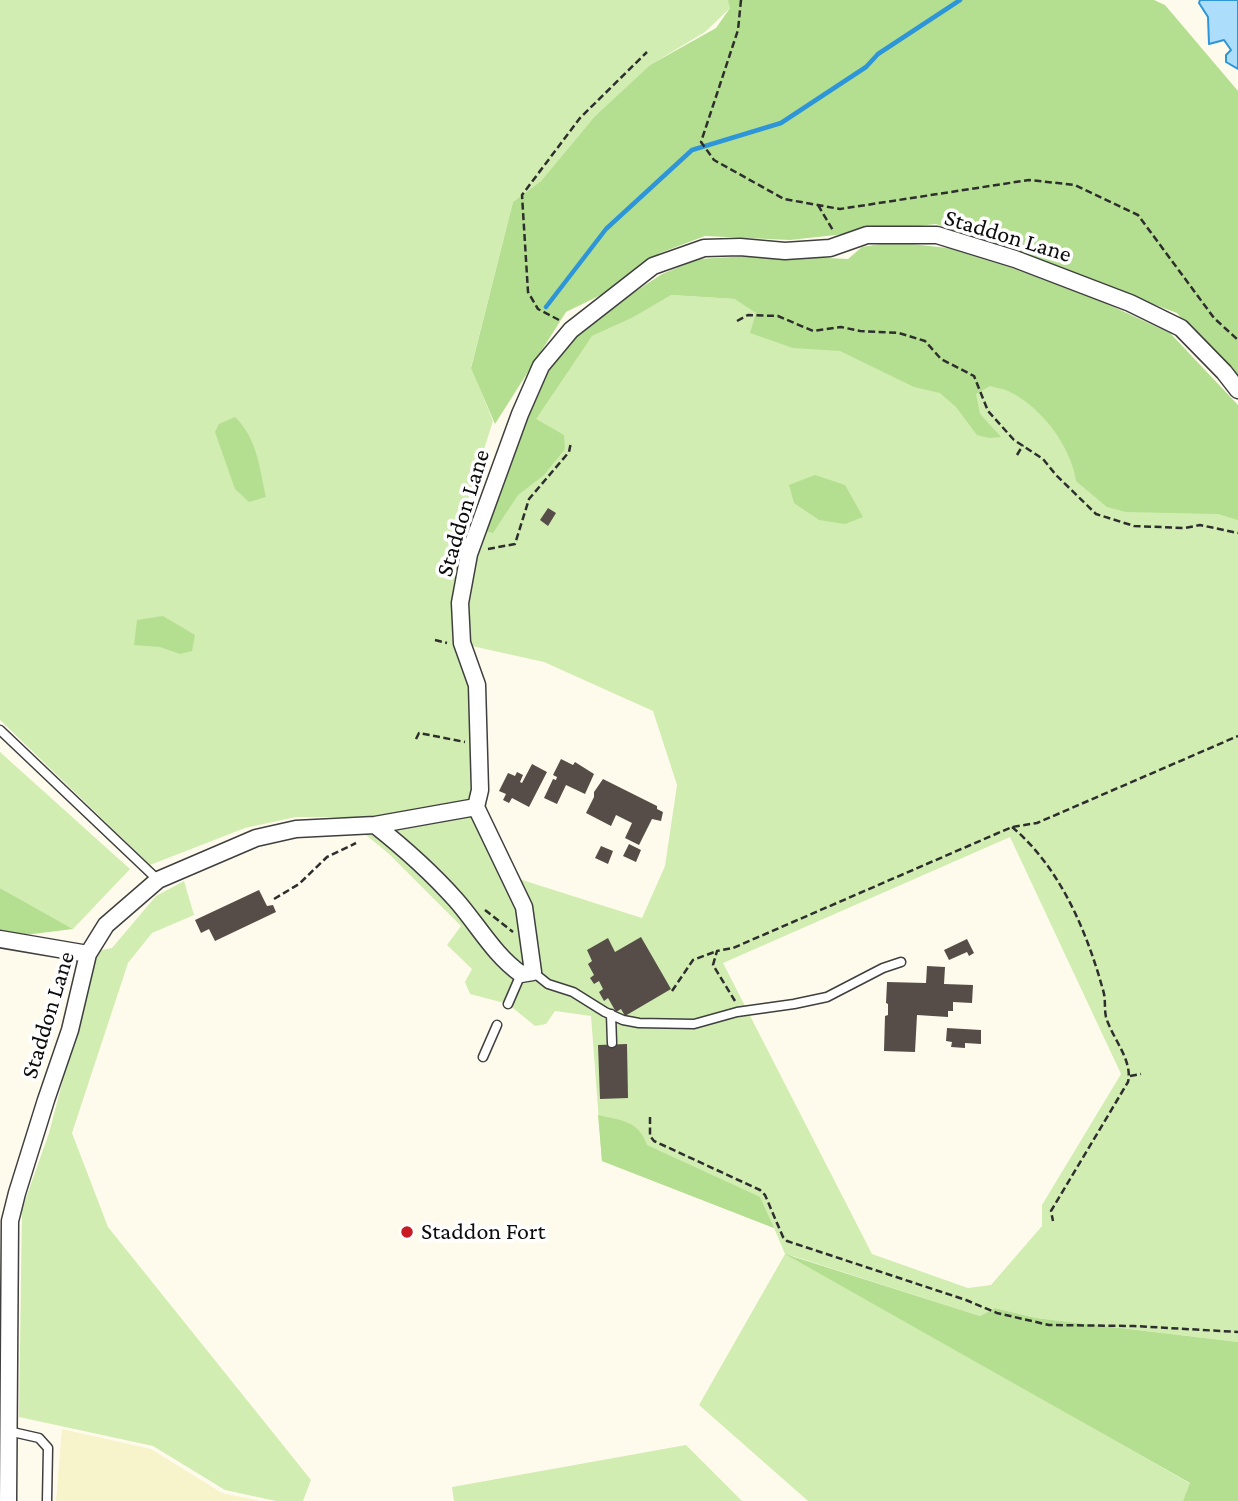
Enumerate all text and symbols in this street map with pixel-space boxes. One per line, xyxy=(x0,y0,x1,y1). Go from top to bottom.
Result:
street label: Staddon Lane xyxy=(941,203,1075,269)
street label: Staddon Lane xyxy=(430,446,496,580)
street label: Staddon Lane xyxy=(15,948,81,1082)
place label: Staddon Fort xyxy=(421,1218,545,1246)
marker: Staddon Fort xyxy=(399,1224,415,1240)

